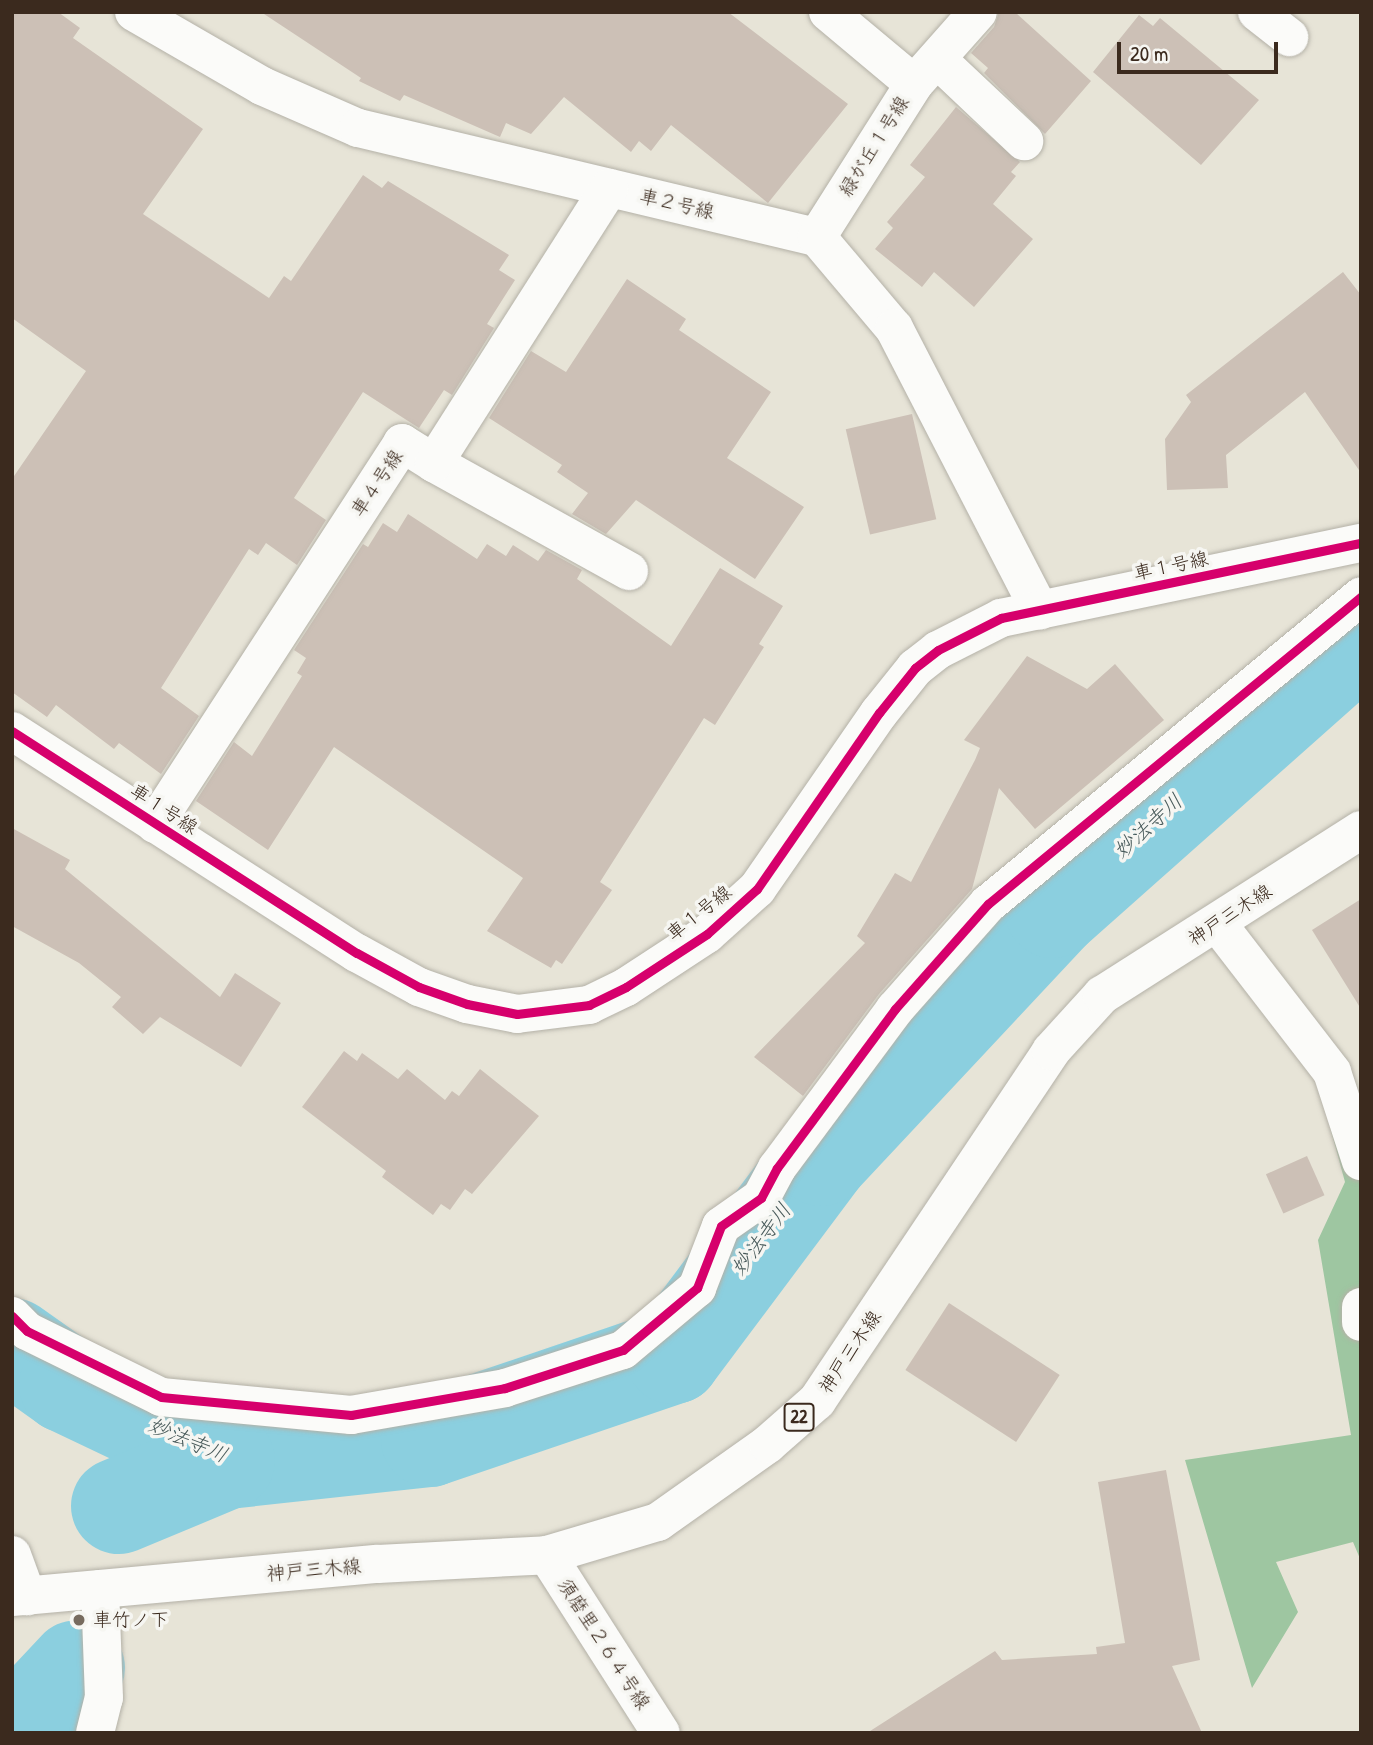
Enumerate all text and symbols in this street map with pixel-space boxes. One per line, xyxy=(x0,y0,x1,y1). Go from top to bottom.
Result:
scale bar xyxy=(1121,28,1282,72)
text: 20 m xyxy=(1130,39,1168,68)
street label: 緑が丘１号線 xyxy=(834,92,914,200)
street label: 車２号線 xyxy=(637,184,717,224)
street label: 車４号線 xyxy=(346,445,408,521)
street label: 車１号線 xyxy=(1131,547,1211,585)
street label: 車１号線 xyxy=(126,779,202,839)
water label: 妙法寺川 xyxy=(1108,789,1188,863)
street label: 神戸三木線 xyxy=(1184,880,1276,950)
street label: 車１号線 xyxy=(662,881,736,945)
water label: 妙法寺川 xyxy=(726,1198,796,1280)
street label: 神戸三木線 xyxy=(814,1306,886,1398)
road number: 22 xyxy=(783,1402,815,1432)
water label: 妙法寺川 xyxy=(144,1412,232,1468)
street label: 神戸三木線 xyxy=(266,1555,362,1585)
street label: 須磨里２６４号線 xyxy=(553,1574,655,1714)
place label: 車竹ノ下 xyxy=(93,1609,169,1631)
marker: 車竹ノ下 xyxy=(71,1612,87,1628)

